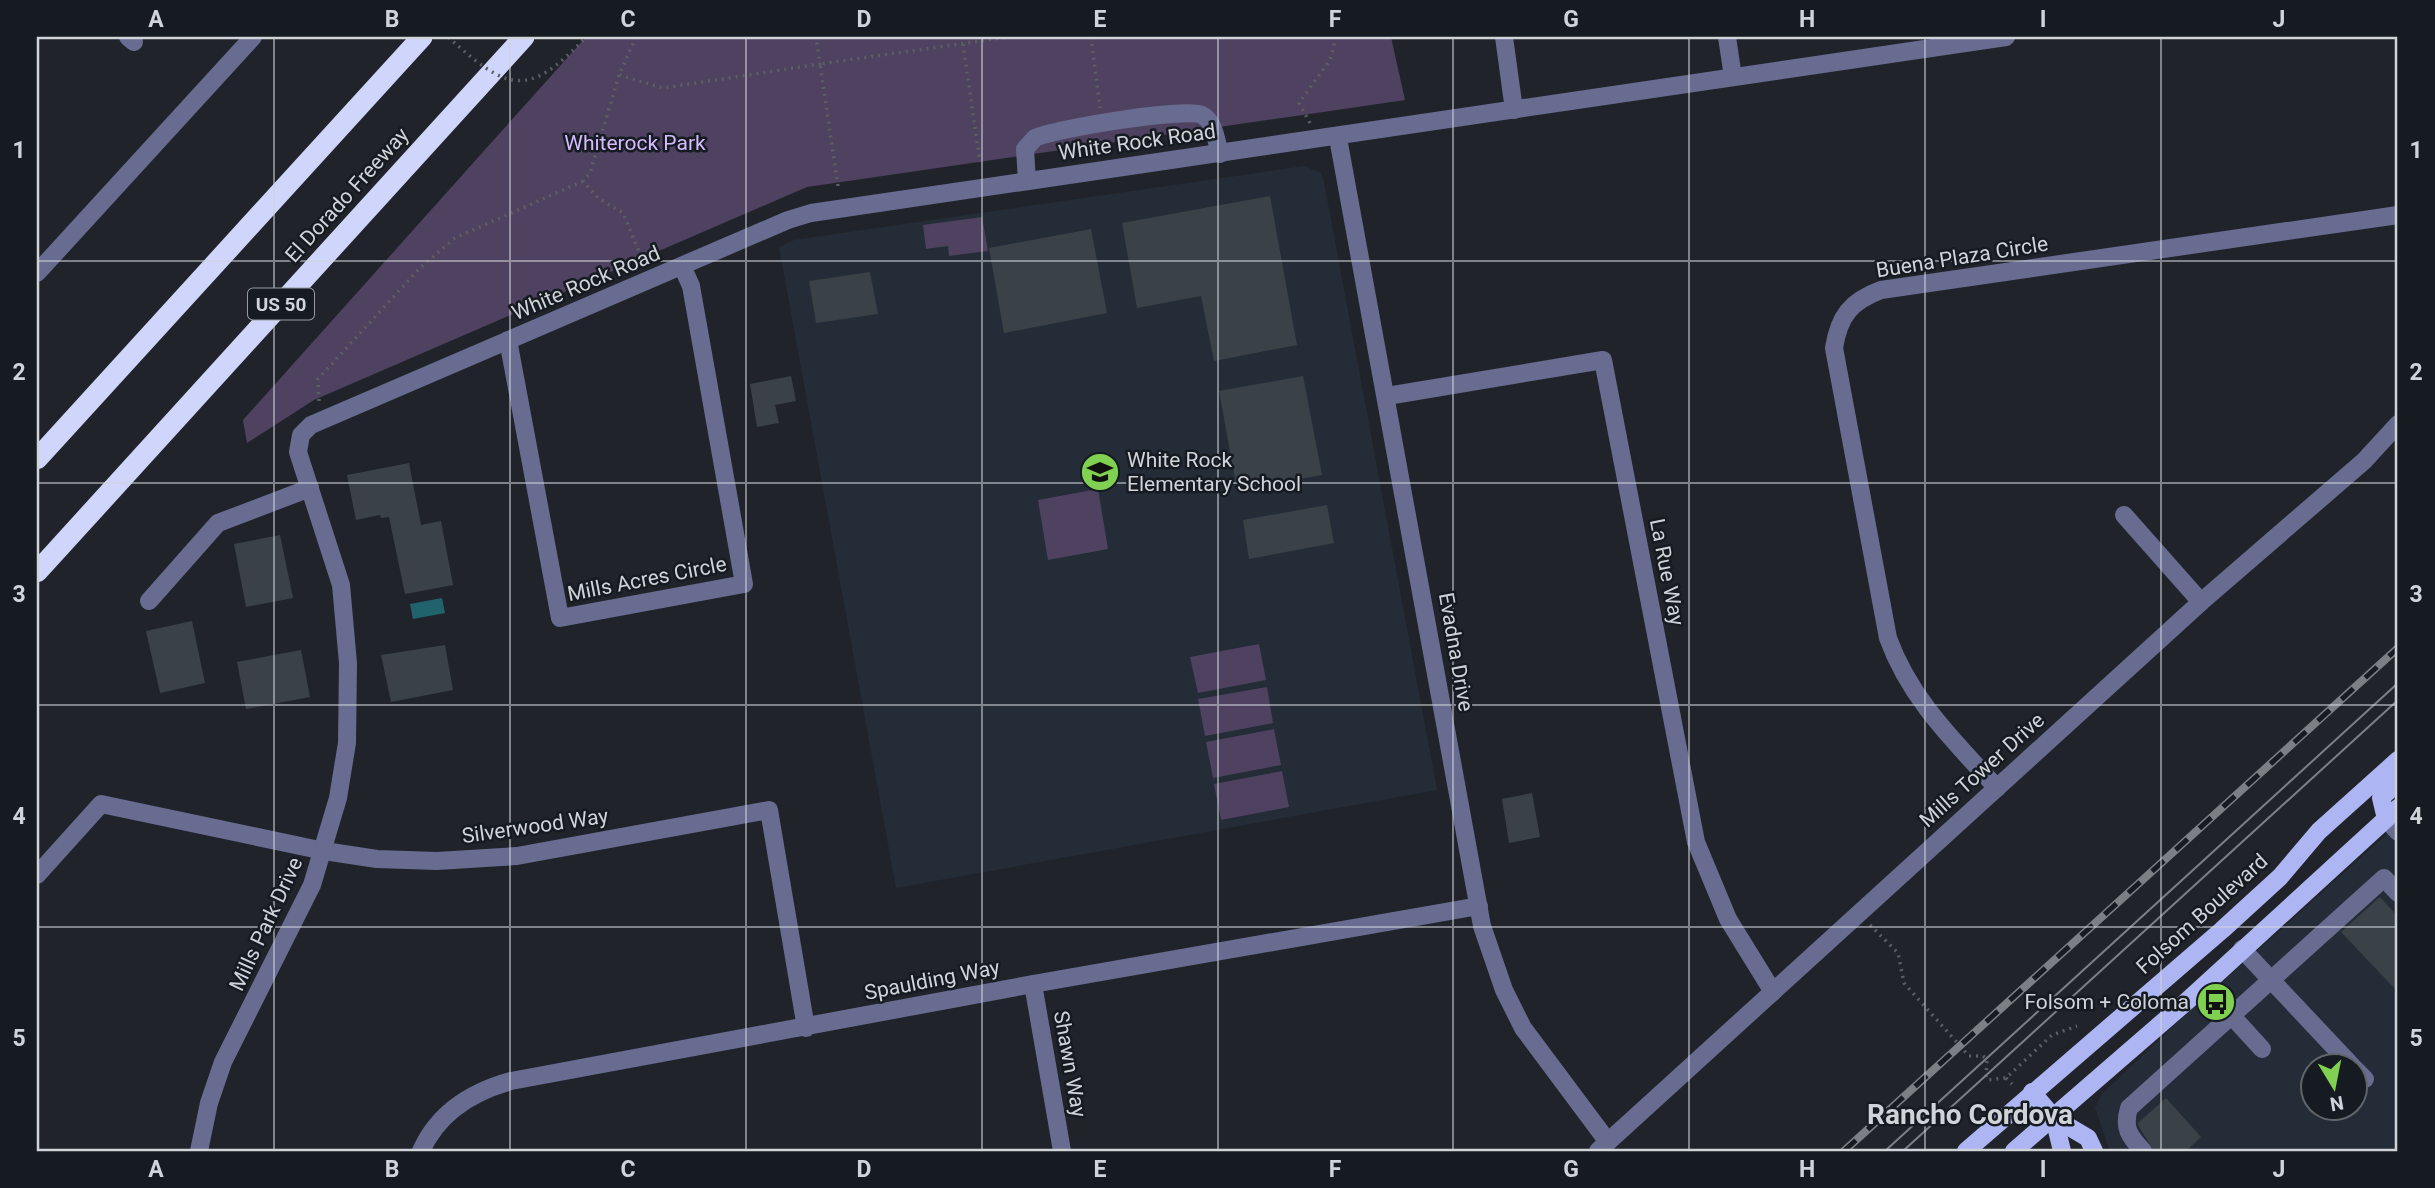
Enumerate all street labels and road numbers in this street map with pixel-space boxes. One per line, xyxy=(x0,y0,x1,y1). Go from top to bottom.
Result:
street label: White Rock Road xyxy=(1057,119,1217,165)
street label: El Dorado Freeway xyxy=(280,123,414,267)
street label: Buena Plaza Circle xyxy=(1874,232,2050,282)
street label: White Rock Road xyxy=(508,241,664,325)
road number: US 50 xyxy=(248,288,314,320)
street label: La Rue Way xyxy=(1645,517,1689,628)
street label: Mills Acres Circle xyxy=(565,552,729,606)
street label: Evadna Drive xyxy=(1434,591,1478,713)
street label: Mills Tower Drive xyxy=(1915,708,2049,832)
street label: Silverwood Way xyxy=(460,804,610,848)
street label: Folsom Boulevard xyxy=(2132,849,2272,979)
street label: Mills Park Drive xyxy=(225,853,307,995)
street label: Spaulding Way xyxy=(862,955,1002,1005)
street label: Shawn Way xyxy=(1049,1009,1091,1119)

